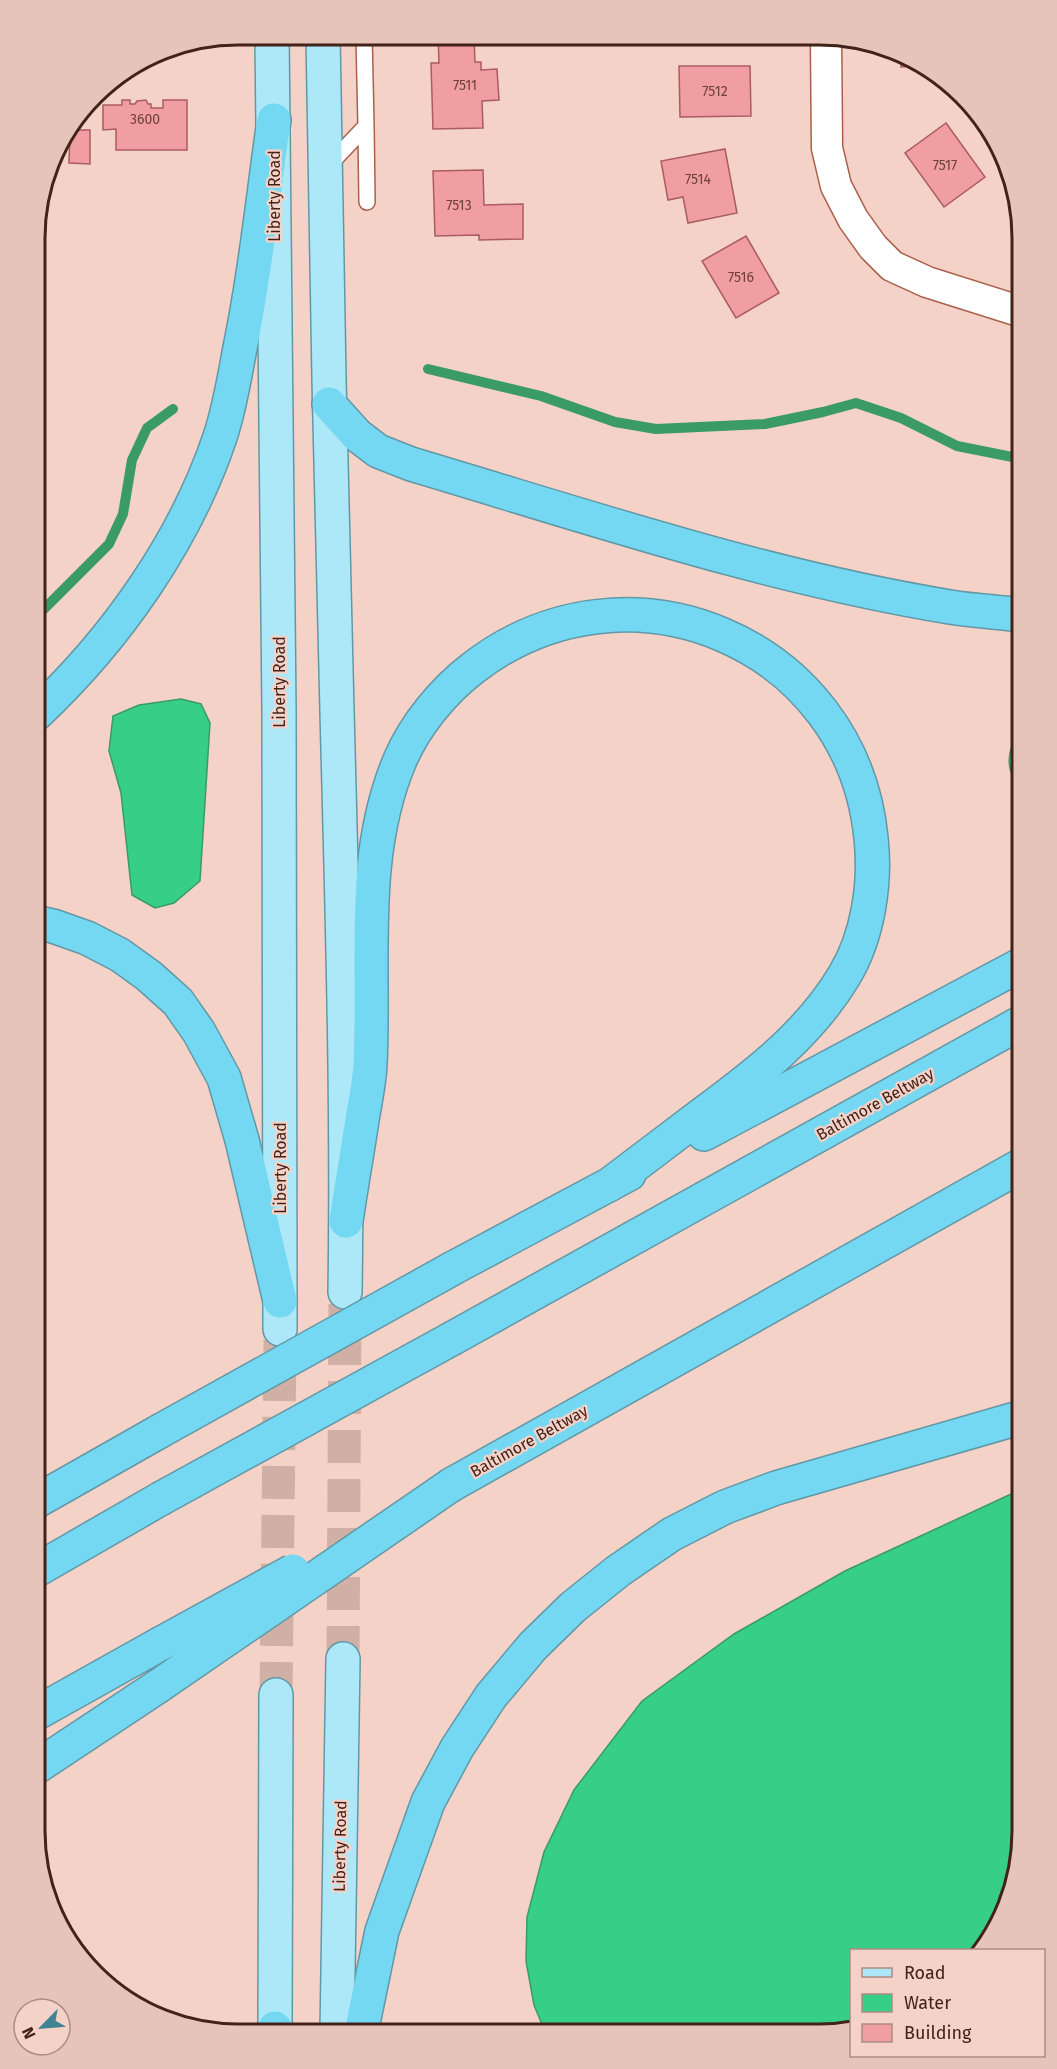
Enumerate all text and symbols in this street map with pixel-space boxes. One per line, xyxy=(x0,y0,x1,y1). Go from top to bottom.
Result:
house number: 7511 xyxy=(453,77,477,94)
house number: 7512 xyxy=(702,83,728,100)
house number: 3600 xyxy=(130,111,160,128)
street label: Liberty Road xyxy=(265,150,284,242)
house number: 7517 xyxy=(933,157,957,174)
house number: 7514 xyxy=(685,171,711,188)
house number: 7513 xyxy=(446,197,472,214)
house number: 7516 xyxy=(728,269,754,286)
street label: Liberty Road xyxy=(270,636,289,728)
street label: Baltimore Beltway xyxy=(813,1064,937,1144)
street label: Liberty Road xyxy=(271,1122,290,1214)
street label: Baltimore Beltway xyxy=(467,1401,591,1481)
street label: Liberty Road xyxy=(330,1800,350,1892)
legend xyxy=(850,1949,1045,2057)
text: Road xyxy=(904,1962,946,1984)
text: Water xyxy=(904,1992,951,2014)
north arrow xyxy=(12,1997,72,2057)
text: Building xyxy=(904,2022,972,2044)
text: N xyxy=(18,2024,40,2042)

